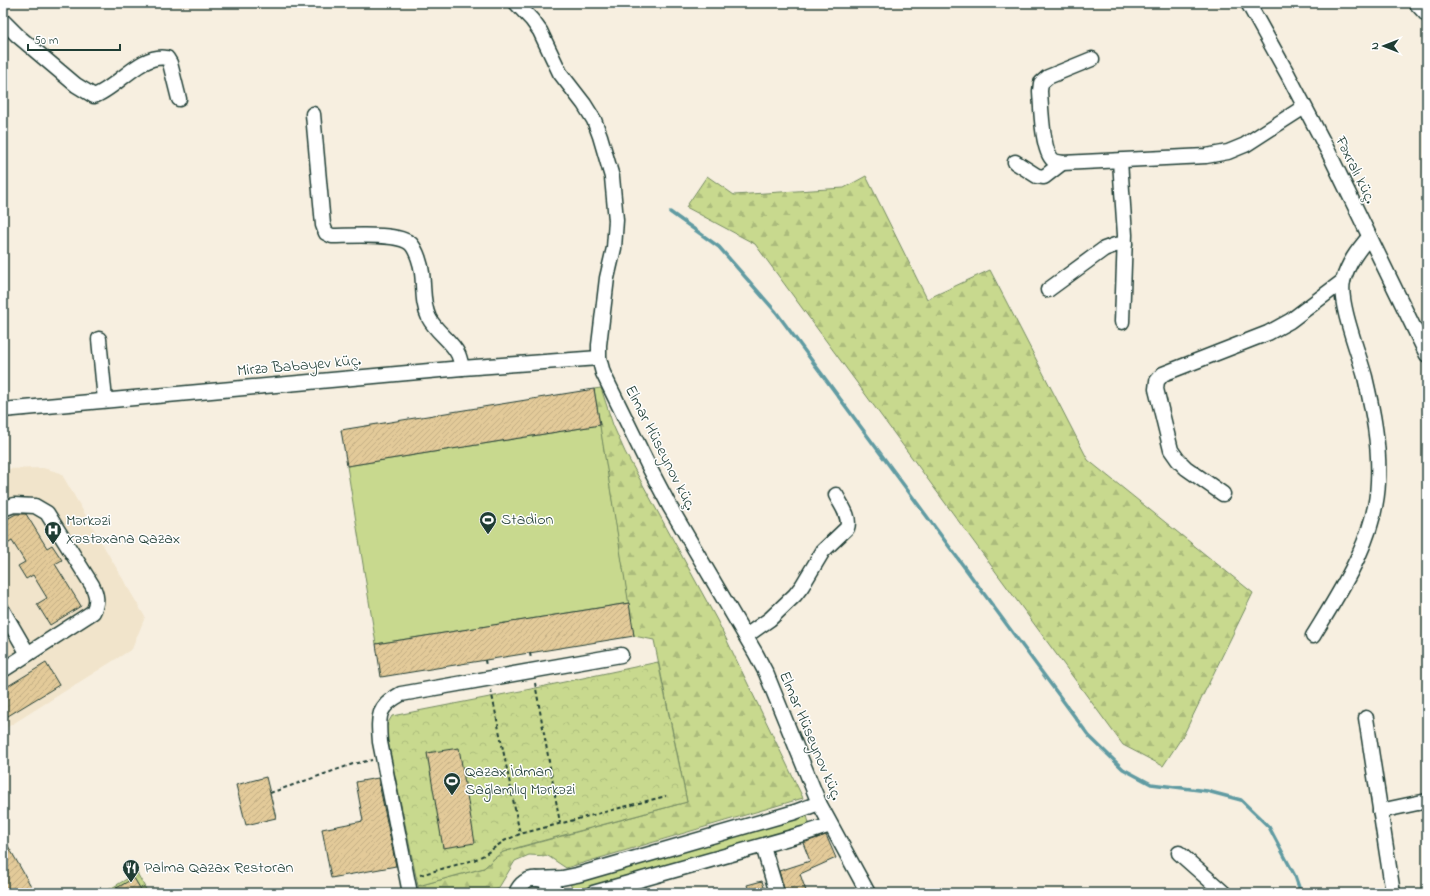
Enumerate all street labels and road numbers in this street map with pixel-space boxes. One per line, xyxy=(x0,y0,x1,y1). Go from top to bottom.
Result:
street label: Fəxralı küç. xyxy=(1328,131,1382,208)
street label: Mirzə Babayev küç. xyxy=(236,349,362,383)
street label: Elmar Hüseynov küç. xyxy=(618,381,702,515)
street label: Elmar Hüseynov küç. xyxy=(772,668,848,804)

